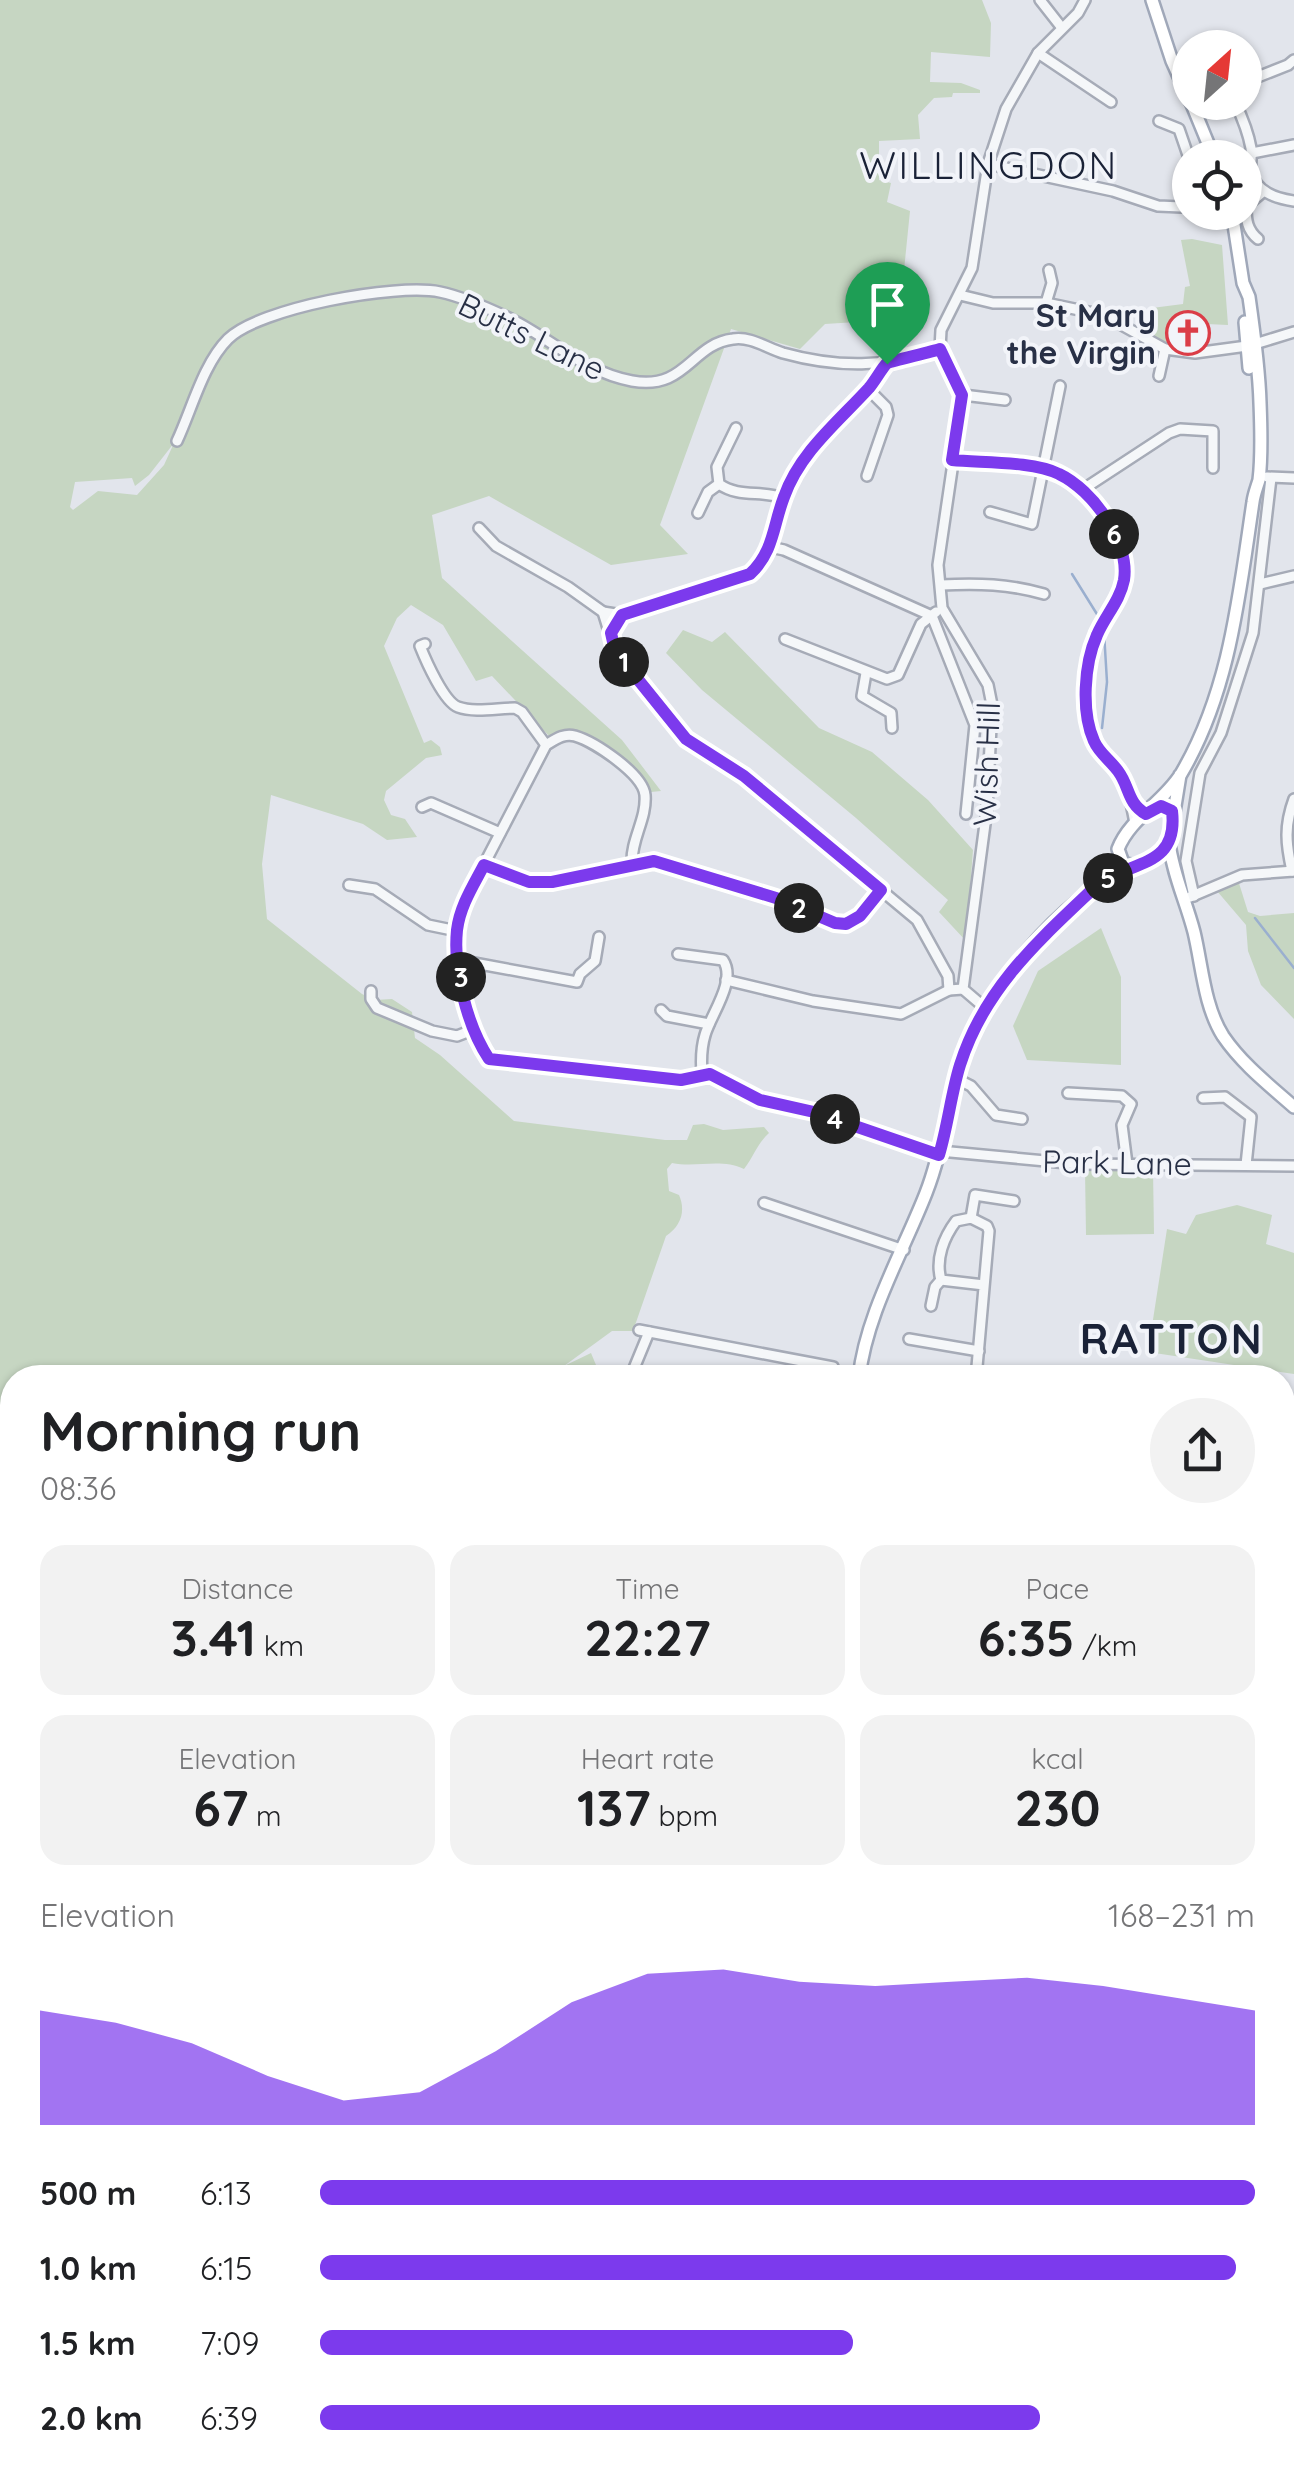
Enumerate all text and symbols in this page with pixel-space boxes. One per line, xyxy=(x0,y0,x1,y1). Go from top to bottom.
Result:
north arrow xyxy=(1172,30,1262,120)
map controls xyxy=(1172,30,1262,230)
button: locate xyxy=(1172,140,1262,230)
district label: WILLINGDON xyxy=(859,141,1119,189)
pin xyxy=(845,262,930,365)
icon: arrive xyxy=(860,277,915,332)
street label: Butts Lane xyxy=(452,283,612,389)
place label: St Mary the Virgin xyxy=(1007,295,1156,372)
church icon: St Mary the Virgin xyxy=(1165,310,1211,356)
pin: 6 xyxy=(1089,509,1139,559)
text: 6 xyxy=(1106,516,1122,551)
pin: 1 xyxy=(599,637,649,687)
text: 1 xyxy=(619,644,629,679)
street label: Wish Hill xyxy=(964,701,1008,827)
pin: 5 xyxy=(1083,853,1133,903)
text: 5 xyxy=(1100,860,1116,895)
pin: 2 xyxy=(774,883,824,933)
text: 2 xyxy=(791,890,807,925)
pin: 3 xyxy=(436,952,486,1002)
text: 3 xyxy=(453,959,469,994)
pin: 4 xyxy=(810,1094,860,1144)
text: 4 xyxy=(827,1101,843,1136)
street label: Park Lane xyxy=(1042,1141,1192,1183)
district label: RATTON xyxy=(1080,1312,1264,1365)
text: Morning run xyxy=(40,1396,361,1465)
button: share xyxy=(1150,1398,1255,1503)
text: 08:36 xyxy=(40,1468,116,1508)
text: Distance xyxy=(181,1571,294,1606)
text: Time xyxy=(615,1571,680,1606)
text: Pace xyxy=(1026,1571,1089,1606)
text: 3.41 xyxy=(171,1606,256,1669)
text: 22:27 xyxy=(584,1606,711,1669)
text: 6:35 xyxy=(978,1606,1075,1669)
text: km xyxy=(256,1628,304,1663)
text: /km xyxy=(1075,1628,1137,1663)
text: Elevation xyxy=(178,1741,297,1776)
text: Heart rate xyxy=(581,1741,714,1776)
text: kcal xyxy=(1031,1741,1084,1776)
text: 67 xyxy=(193,1776,248,1839)
text: 137 xyxy=(577,1776,651,1839)
text: 230 xyxy=(1015,1776,1101,1839)
text: m xyxy=(248,1798,282,1833)
text: bpm xyxy=(651,1798,718,1833)
text: Elevation xyxy=(40,1895,175,1935)
text: 168–231 m xyxy=(1108,1895,1255,1935)
text: 500 m xyxy=(40,2173,136,2213)
text: 6:13 xyxy=(200,2173,252,2213)
text: 1.0 km xyxy=(40,2248,137,2288)
text: 6:15 xyxy=(200,2248,252,2288)
text: 1.5 km xyxy=(40,2323,136,2363)
text: 7:09 xyxy=(200,2323,259,2363)
text: 2.0 km xyxy=(40,2398,143,2438)
text: 6:39 xyxy=(200,2398,258,2438)

